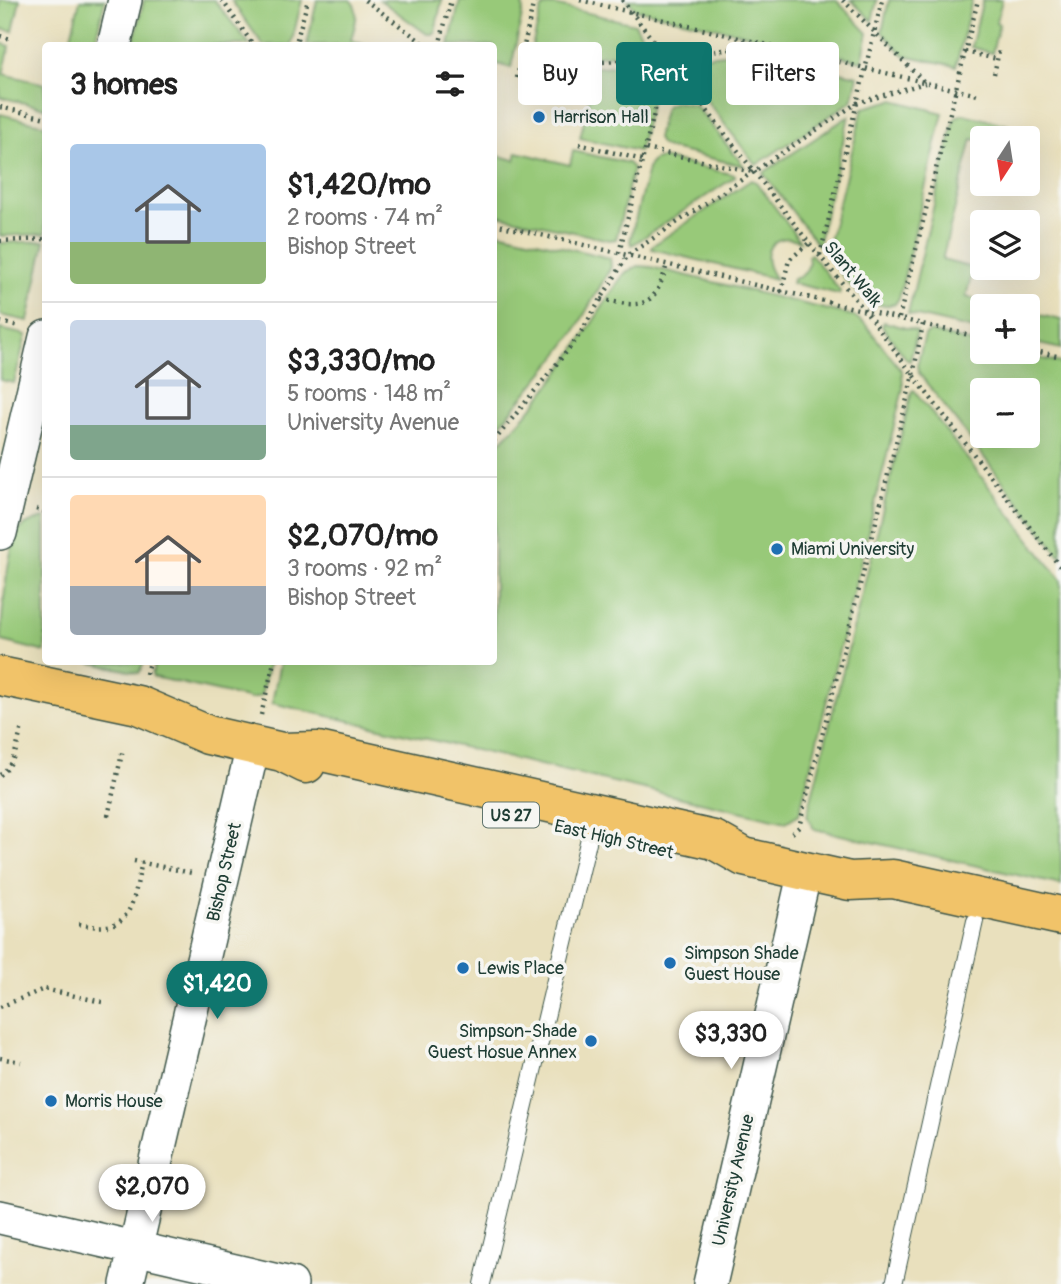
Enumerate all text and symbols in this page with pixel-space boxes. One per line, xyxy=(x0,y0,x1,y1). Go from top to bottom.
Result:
chip: Buy xyxy=(518,42,602,105)
chip: Rent xyxy=(616,42,712,105)
chip: Filters xyxy=(726,42,839,105)
icon: filters xyxy=(431,65,469,103)
text: 3 homes xyxy=(70,66,177,103)
place label: Harrison Hall xyxy=(553,106,649,129)
marker: Harrison Hall xyxy=(531,109,547,125)
north arrow xyxy=(970,126,1040,196)
map controls xyxy=(970,126,1040,448)
text: $1,420/mo xyxy=(287,166,431,203)
icon: home xyxy=(126,172,210,256)
text: 2 rooms · 74 m² xyxy=(287,203,443,232)
button: layers xyxy=(970,210,1040,280)
text: Bishop Street xyxy=(287,232,416,261)
street label: Slant Walk xyxy=(818,237,887,312)
button: + xyxy=(970,294,1040,364)
text: $3,330/mo xyxy=(287,342,435,379)
icon: home xyxy=(126,348,210,432)
button: − xyxy=(970,378,1040,448)
text: 5 rooms · 148 m² xyxy=(287,379,451,408)
text: University Avenue xyxy=(287,408,459,437)
text: $2,070/mo xyxy=(287,517,438,554)
icon: home xyxy=(126,523,210,607)
place label: Miami University xyxy=(791,538,914,561)
marker: Miami University xyxy=(769,541,785,557)
text: 3 rooms · 92 m² xyxy=(287,554,442,583)
text: Bishop Street xyxy=(287,583,416,612)
road number: US 27 xyxy=(483,802,539,828)
street label: East High Street xyxy=(552,815,677,865)
street label: Bishop Street xyxy=(202,820,247,924)
place label: Simpson Shade Guest House xyxy=(684,942,799,986)
marker: Simpson Shade Guest House xyxy=(662,955,678,971)
place label: Lewis Place xyxy=(477,957,564,980)
marker: Lewis Place xyxy=(455,960,471,976)
pin: $1,420 xyxy=(160,962,274,1021)
text: $1,420 xyxy=(182,969,252,998)
pin: $3,330 xyxy=(674,1012,788,1071)
text: $3,330 xyxy=(695,1019,767,1048)
place label: Simpson-Shade Guest Hosue Annex xyxy=(427,1020,577,1064)
marker: Simpson-Shade Guest Hosue Annex xyxy=(583,1033,599,1049)
place label: Morris House xyxy=(65,1090,163,1113)
marker: Morris House xyxy=(43,1093,59,1109)
street label: University Avenue xyxy=(707,1112,760,1248)
pin: $2,070 xyxy=(95,1164,209,1224)
text: $2,070 xyxy=(115,1172,189,1201)

